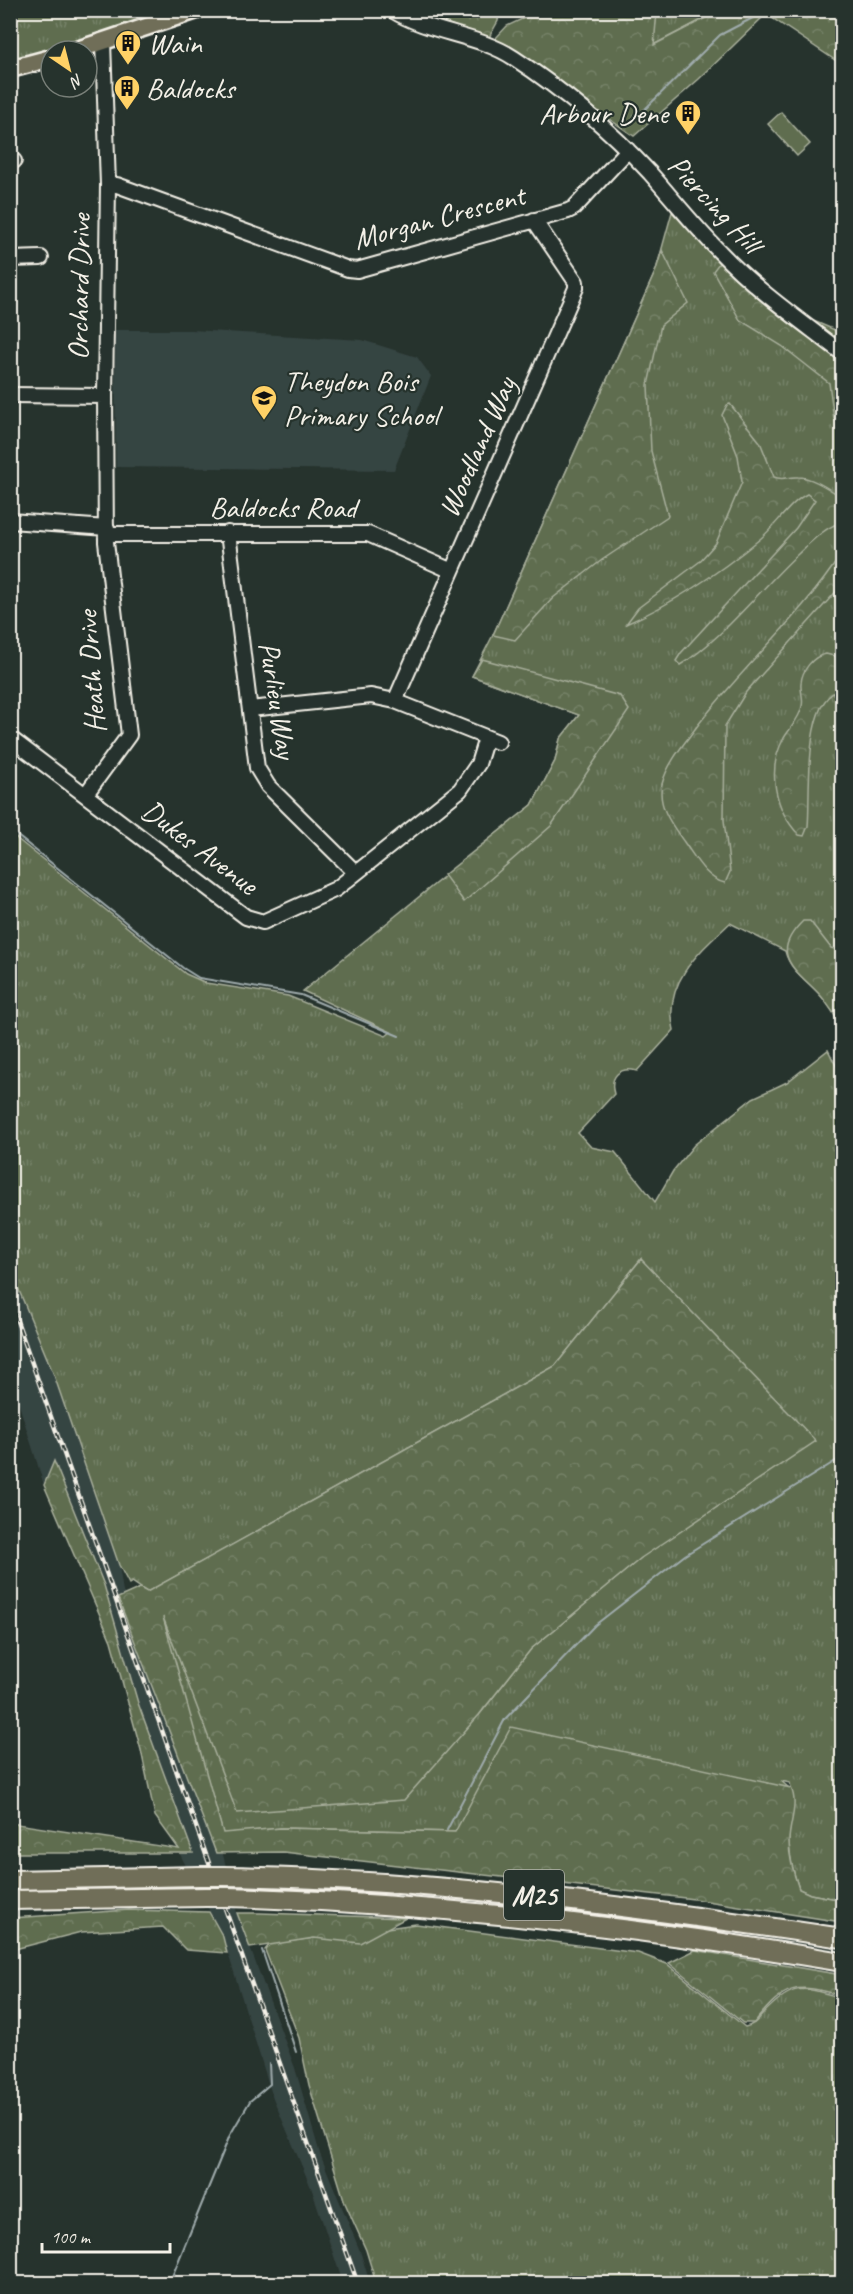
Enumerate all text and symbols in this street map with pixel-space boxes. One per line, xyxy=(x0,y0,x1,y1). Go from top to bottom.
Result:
place label: Wain xyxy=(148,24,203,62)
building icon: Wain xyxy=(113,28,143,66)
north arrow xyxy=(39,39,99,99)
text: N xyxy=(65,69,87,93)
place label: Baldocks xyxy=(146,69,237,107)
building icon: Baldocks xyxy=(112,73,142,111)
place label: Arbour Dene xyxy=(539,94,670,132)
building icon: Arbour Dene xyxy=(673,98,703,136)
street label: Piercing Hill xyxy=(660,147,773,265)
street label: Morgan Crescent xyxy=(349,175,532,258)
street label: Orchard Drive xyxy=(59,211,99,360)
place label: Theydon Bois Primary School xyxy=(284,362,443,434)
street label: Woodland Way xyxy=(429,369,525,523)
school or university icon: Theydon Bois Primary School xyxy=(249,383,279,421)
street label: Baldocks Road xyxy=(209,488,361,526)
street label: Heath Drive xyxy=(68,607,114,735)
street label: Purlieu Way xyxy=(250,639,306,764)
street label: Dukes Avenue xyxy=(134,791,267,904)
road number: M25 xyxy=(504,1870,564,1920)
scale bar xyxy=(42,2216,170,2254)
text: 100 m xyxy=(51,2226,92,2248)

